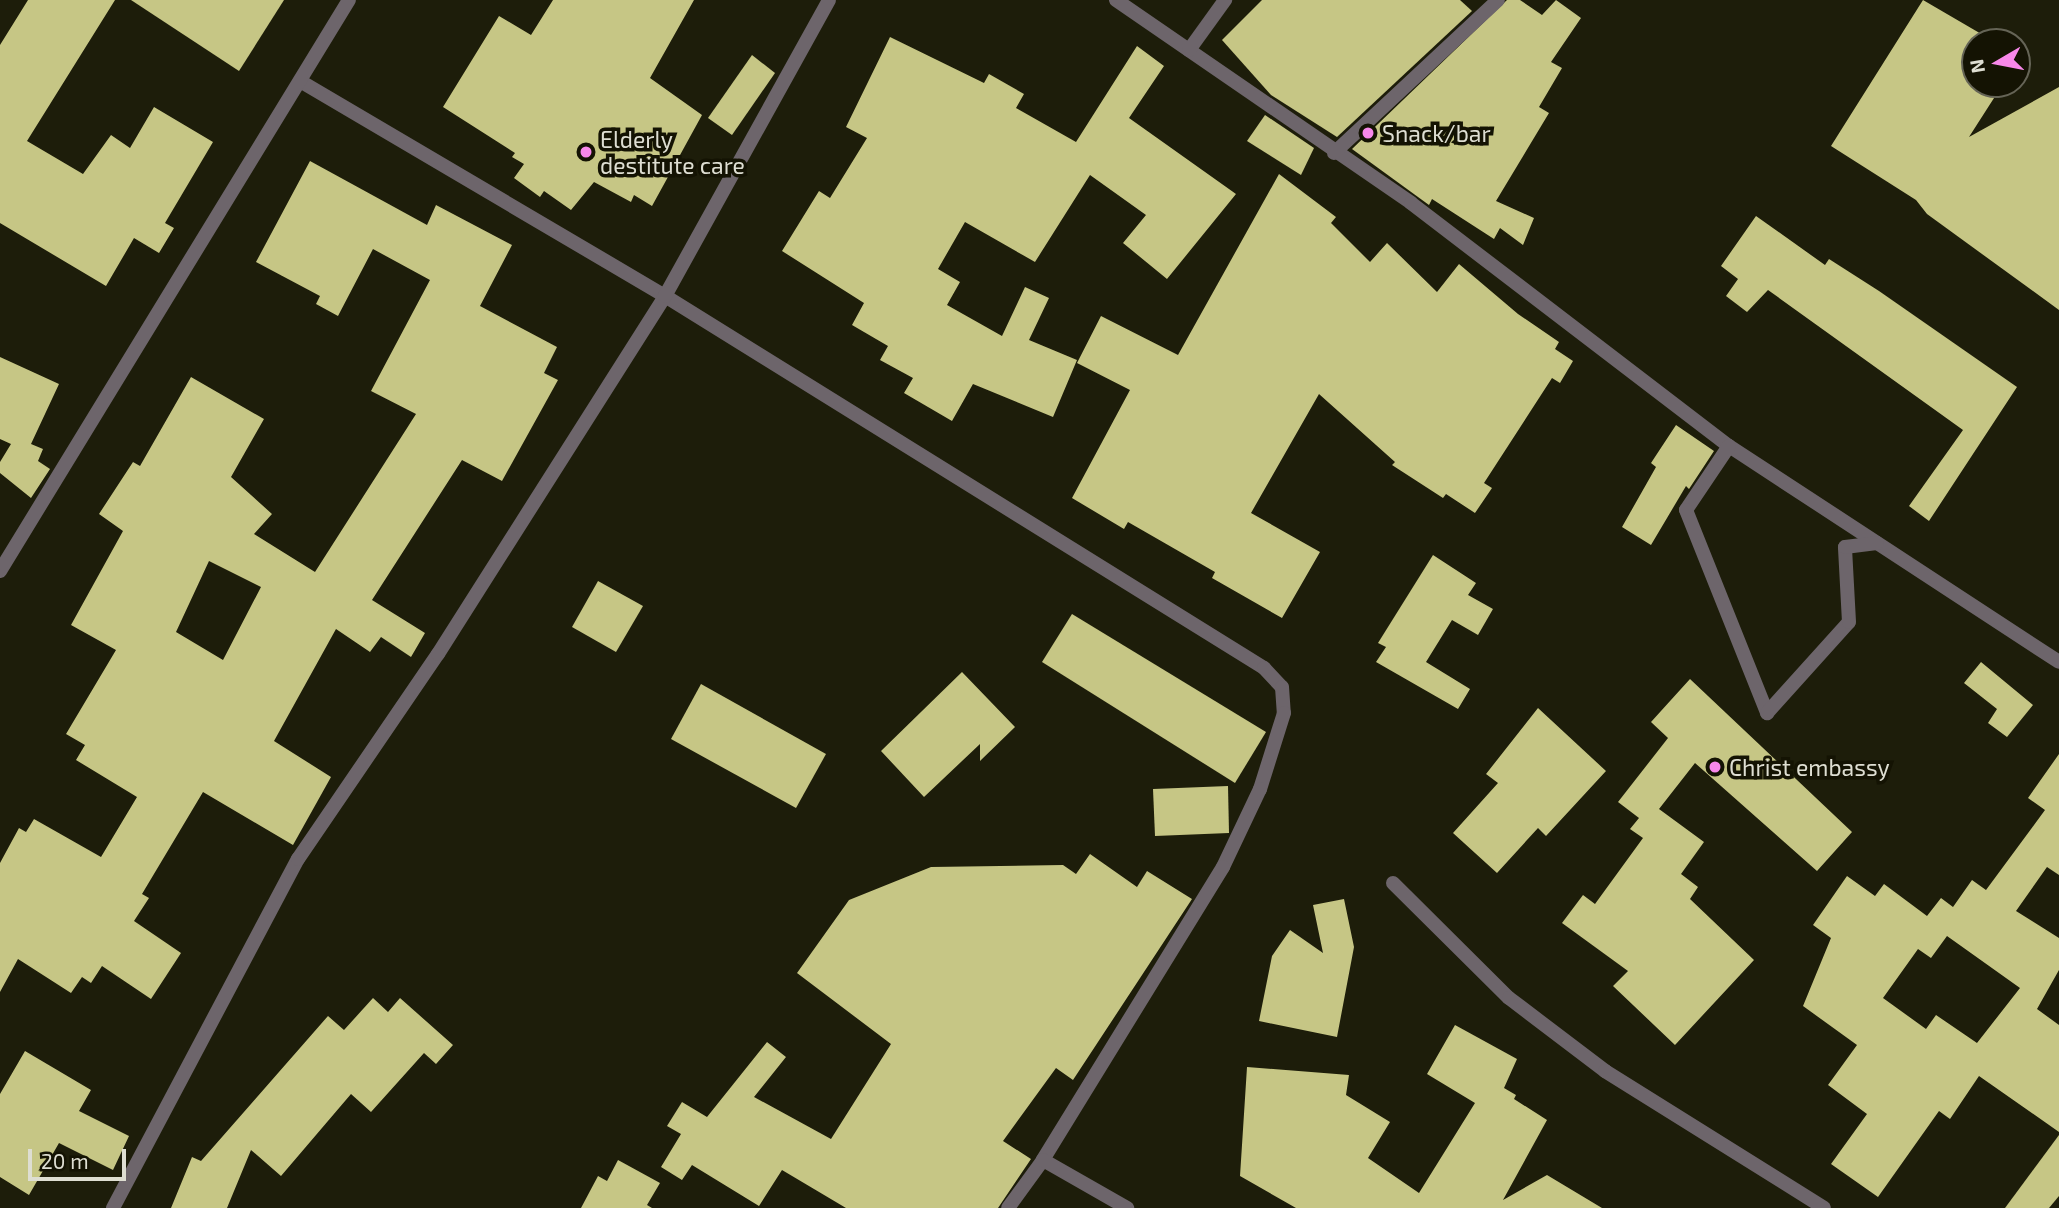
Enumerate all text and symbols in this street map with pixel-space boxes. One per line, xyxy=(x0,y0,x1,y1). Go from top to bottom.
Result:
north arrow xyxy=(1961,28,2031,98)
text: N xyxy=(1964,58,1989,75)
place label: Snack/bar xyxy=(1382,119,1491,147)
place label: Elderly destitute care xyxy=(600,125,745,179)
marker: Snack/bar xyxy=(1360,125,1376,141)
marker: Elderly destitute care xyxy=(578,144,594,160)
place label: Christ embassy xyxy=(1729,753,1890,781)
marker: Christ embassy xyxy=(1707,759,1723,775)
scale bar xyxy=(32,1134,130,1178)
text: 20 m xyxy=(41,1148,89,1173)

